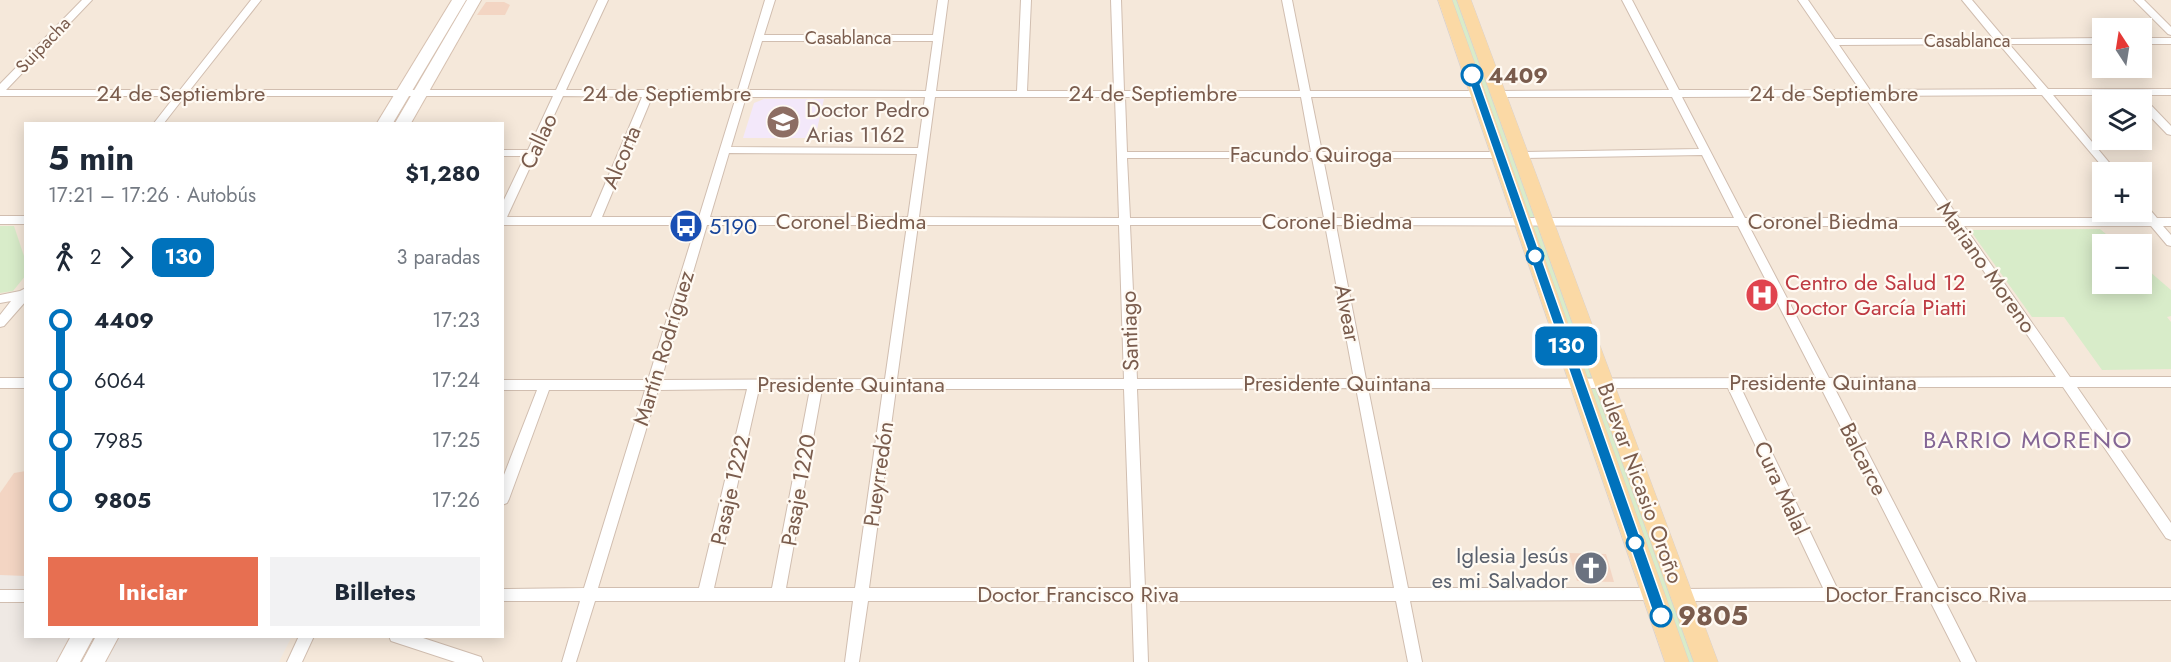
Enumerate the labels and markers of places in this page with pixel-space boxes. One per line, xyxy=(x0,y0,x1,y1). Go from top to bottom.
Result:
place label: 4409 xyxy=(1488,59,1548,91)
marker: 4409 xyxy=(1461,64,1483,86)
place label: Doctor Pedro Arias 1162 xyxy=(806,93,929,150)
school or university icon: Doctor Pedro Arias 1162 xyxy=(765,104,801,140)
bus stop icon: 5190 xyxy=(668,208,704,244)
place label: 5190 xyxy=(709,210,757,242)
unlabelled marker xyxy=(1526,247,1544,265)
place label: Centro de Salud 12 Doctor García Piatti xyxy=(1785,266,1967,323)
hospital icon: Centro de Salud 12 Doctor García Piatti xyxy=(1744,277,1780,313)
unlabelled marker xyxy=(1626,534,1644,552)
place label: Iglesia Jesús es mi Salvador xyxy=(1432,539,1568,596)
church icon: Iglesia Jesús es mi Salvador xyxy=(1573,550,1609,586)
place label: 9805 xyxy=(1678,596,1748,635)
marker: 9805 xyxy=(1650,605,1672,627)

